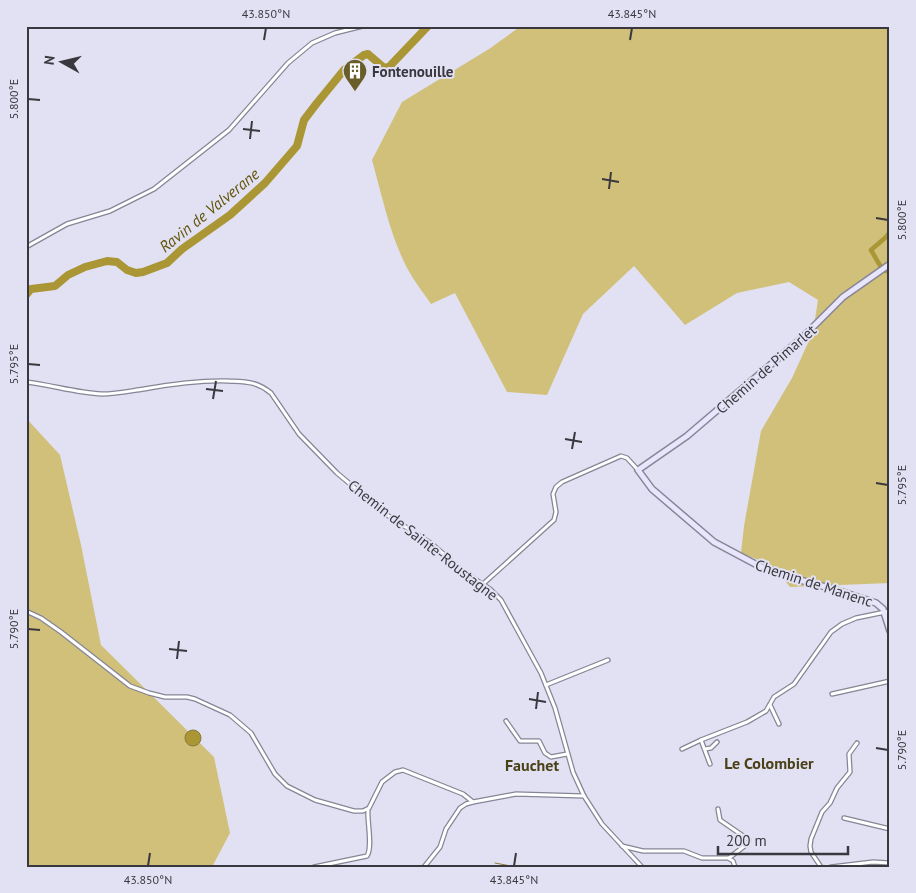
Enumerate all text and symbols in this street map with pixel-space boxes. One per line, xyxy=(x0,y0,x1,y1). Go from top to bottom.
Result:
text: 43.850°N xyxy=(242,6,290,21)
text: 43.845°N xyxy=(608,6,656,21)
north arrow xyxy=(38,38,88,88)
text: N xyxy=(40,54,59,66)
building icon: Fontenouille xyxy=(342,58,368,92)
place label: Fontenouille xyxy=(372,62,454,81)
text: 5.800°E xyxy=(6,79,21,119)
water label: Ravin de Valverane xyxy=(155,163,263,256)
text: 5.800°E xyxy=(894,200,909,240)
street label: Chemin de Pimarlet xyxy=(712,320,820,418)
text: 5.795°E xyxy=(6,344,21,384)
text: 5.795°E xyxy=(894,465,909,505)
street label: Chemin de Sainte-Roustagne xyxy=(344,476,502,604)
street label: Chemin de Manenc xyxy=(753,555,875,611)
text: 5.790°E xyxy=(6,609,21,649)
text: 5.790°E xyxy=(894,730,909,770)
district label: Le Colombier xyxy=(724,753,814,773)
district label: Fauchet xyxy=(505,755,559,775)
scale bar xyxy=(718,823,848,855)
text: 200 m xyxy=(726,831,767,850)
text: 43.850°N xyxy=(124,872,172,887)
text: 43.845°N xyxy=(490,872,538,887)

